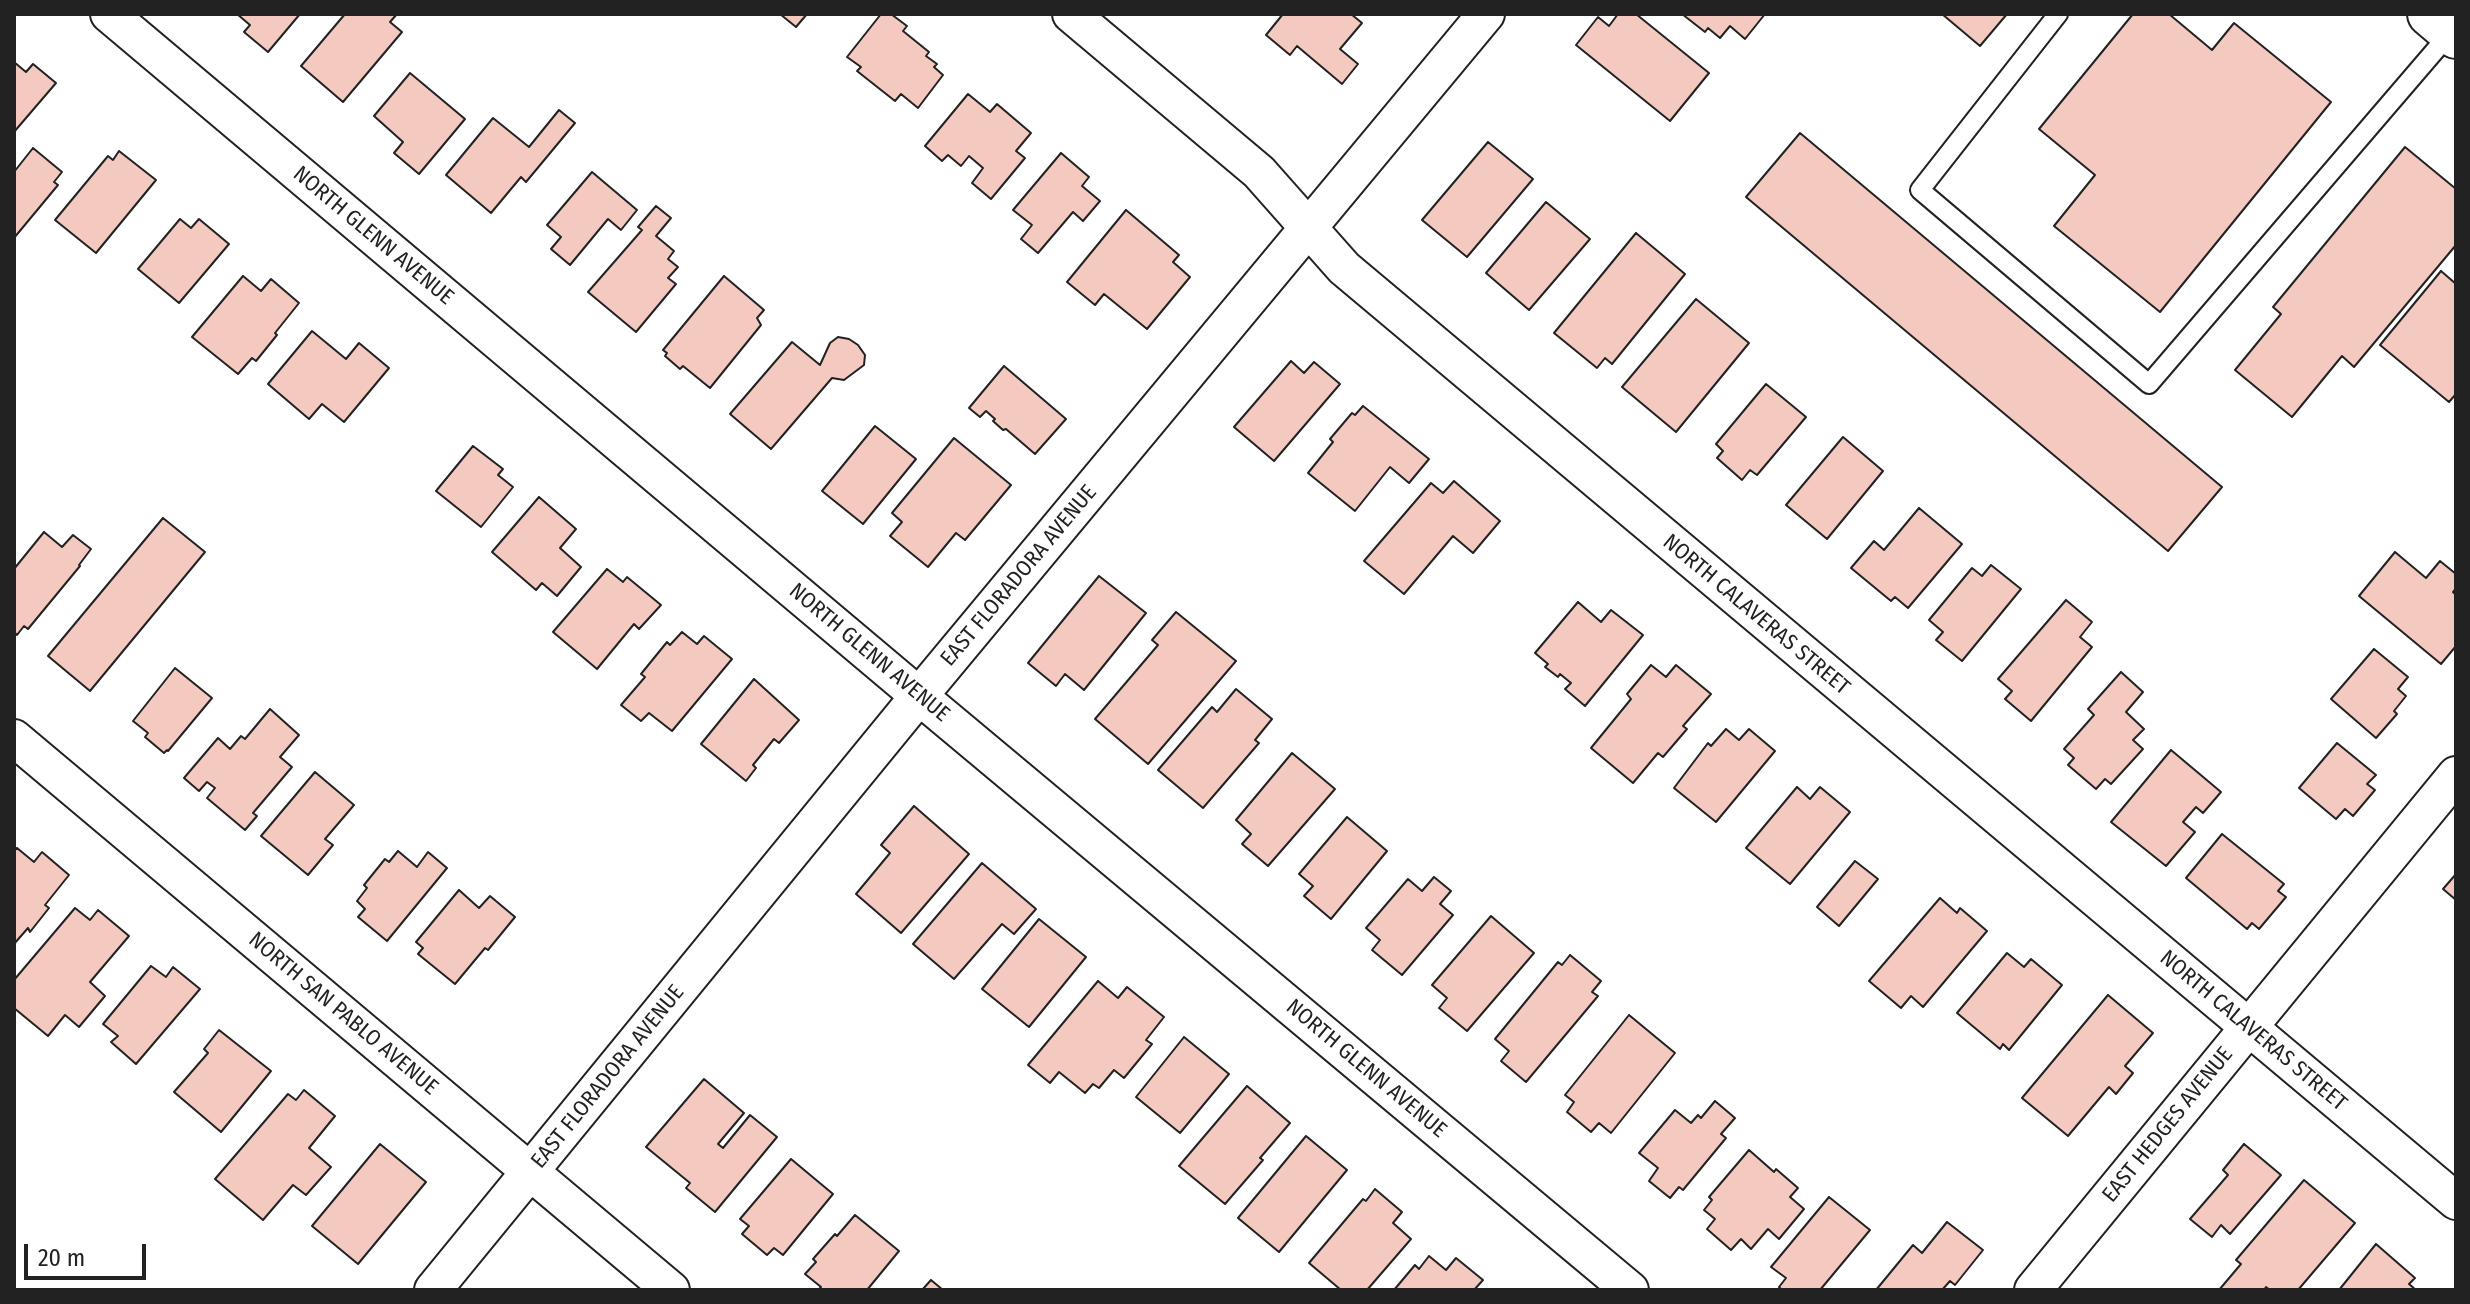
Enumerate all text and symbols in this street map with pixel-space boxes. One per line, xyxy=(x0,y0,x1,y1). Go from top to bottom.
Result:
street label: NORTH GLENN AVENUE xyxy=(287,161,459,311)
street label: EAST FLORADORA AVENUE xyxy=(936,480,1102,672)
street label: NORTH CALAVERAS STREET xyxy=(1657,529,1855,701)
street label: NORTH GLENN AVENUE xyxy=(783,578,955,728)
street label: NORTH SAN PABLO AVENUE xyxy=(243,927,443,1101)
street label: NORTH CALAVERAS STREET xyxy=(2154,945,2352,1117)
street label: EAST FLORADORA AVENUE xyxy=(526,980,690,1174)
street label: NORTH GLENN AVENUE xyxy=(1280,994,1452,1144)
street label: EAST HEDGES AVENUE xyxy=(2097,1042,2239,1208)
scale bar xyxy=(28,1228,150,1278)
text: 20 m xyxy=(38,1244,85,1272)

